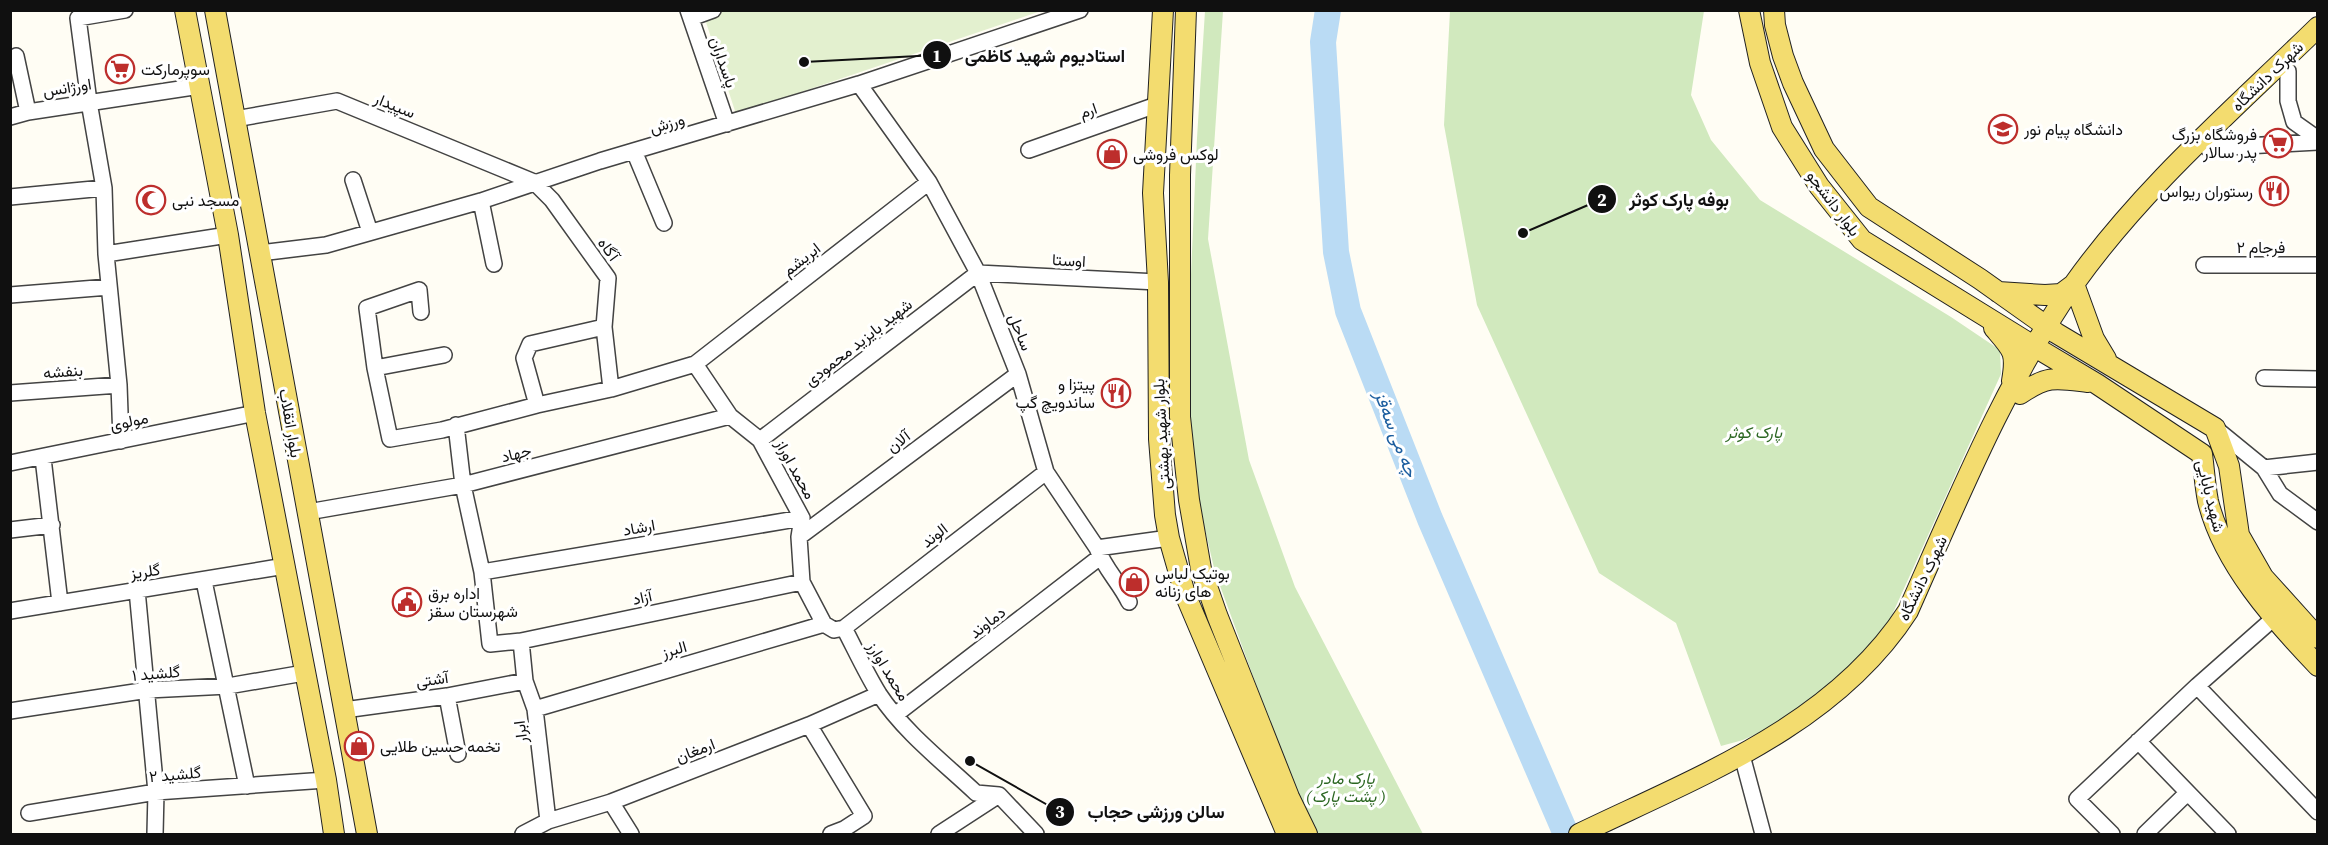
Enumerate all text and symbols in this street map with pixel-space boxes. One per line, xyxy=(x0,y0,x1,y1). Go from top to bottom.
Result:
street label: پاسداران xyxy=(704,33,743,91)
street label: شهرک دانشگاه xyxy=(2226,36,2308,116)
callout: استادیوم شهید کاظمی xyxy=(922,37,1137,73)
text: 1 xyxy=(932,43,942,68)
text: استادیوم شهید کاظمی xyxy=(965,43,1125,68)
supermarket icon: سوپرمارکت xyxy=(104,53,136,85)
place label: سوپرمارکت xyxy=(141,58,210,81)
street label: اورژانس xyxy=(41,72,93,102)
street label: سپیدار xyxy=(370,86,419,124)
street label: ارم xyxy=(1076,97,1100,123)
street label: ورزش xyxy=(647,108,687,138)
school or university icon: دانشگاه پیام نور xyxy=(1987,113,2019,145)
place label: دانشگاه پیام نور xyxy=(2023,118,2123,141)
place label: فروشگاه بزرگ پدر سالار xyxy=(2172,123,2257,164)
supermarket icon: فروشگاه بزرگ پدر سالار xyxy=(2262,127,2294,159)
shop icon: لوکس فروشی xyxy=(1096,138,1128,170)
place label: لوکس فروشی xyxy=(1133,143,1219,165)
street label: بلوار دانشجو xyxy=(1802,166,1866,240)
restaurant icon: رستوران ریواس xyxy=(2258,175,2290,207)
place label: رستوران ریواس xyxy=(2160,180,2253,202)
callout: بوفه پارک کوثر xyxy=(1587,181,1741,217)
mosque icon: مسجد نبی xyxy=(135,184,167,216)
text: 2 xyxy=(1597,187,1607,212)
text: بوفه پارک کوثر xyxy=(1628,187,1729,212)
place label: مسجد نبی xyxy=(172,189,239,211)
street label: آگاه xyxy=(593,233,626,266)
street label: فرجام ۲ xyxy=(2237,236,2285,258)
street label: ابریشم xyxy=(777,237,825,281)
street label: اوستا xyxy=(1052,248,1086,272)
street label: شهید بایزید محمودی xyxy=(800,293,916,391)
street label: ساحل xyxy=(1004,310,1038,354)
street label: بنفشه xyxy=(42,359,84,383)
place label: پیتزا و ساندویچ گپ xyxy=(1015,373,1095,414)
restaurant icon: پیتزا و ساندویچ گپ xyxy=(1100,377,1132,409)
street label: بلوار شهید بهشتی xyxy=(1147,378,1175,490)
water label: چە می سەقز xyxy=(1368,386,1425,481)
street label: بلوار انقلاب xyxy=(274,387,308,459)
street label: مولوی xyxy=(108,406,150,436)
park label: پارک کوثر xyxy=(1725,421,1783,444)
street label: آلان xyxy=(882,424,916,457)
street label: محمد اوراز xyxy=(770,434,821,503)
street label: جهاد xyxy=(499,439,534,467)
street label: شهید بابایی xyxy=(2191,457,2231,535)
street label: ارشاد xyxy=(621,513,657,541)
street label: الوند xyxy=(916,518,952,552)
street label: شهرک دانشگاه xyxy=(1892,532,1952,624)
street label: گلریز xyxy=(128,558,161,584)
place label: بوتیک لباس های زنانه xyxy=(1155,562,1230,602)
shop icon: بوتیک لباس های زنانه xyxy=(1118,566,1150,598)
place label: اداره برق شهرستان سقز xyxy=(427,582,518,622)
street label: آزاد xyxy=(630,584,655,610)
public building icon: اداره برق شهرستان سقز xyxy=(391,586,423,618)
street label: دماوند xyxy=(964,601,1010,643)
street label: البرز xyxy=(658,635,689,663)
street label: محمد اوارز xyxy=(862,636,915,705)
street label: گلشید ۱ xyxy=(131,660,181,686)
street label: آشتی xyxy=(414,666,451,692)
street label: ابرار xyxy=(508,719,532,746)
shop icon: تخمه حسین طلایی xyxy=(343,730,375,762)
street label: ارمغان xyxy=(672,732,718,768)
place label: تخمه حسین طلایی xyxy=(380,735,501,757)
street label: گلشید ۲ xyxy=(148,761,202,787)
park label: پارک مادر (پشت پارک ) xyxy=(1306,767,1386,808)
callout: سالن ورزشی حجاب xyxy=(1045,794,1236,830)
text: 3 xyxy=(1055,799,1065,824)
text: سالن ورزشی حجاب xyxy=(1087,799,1225,824)

